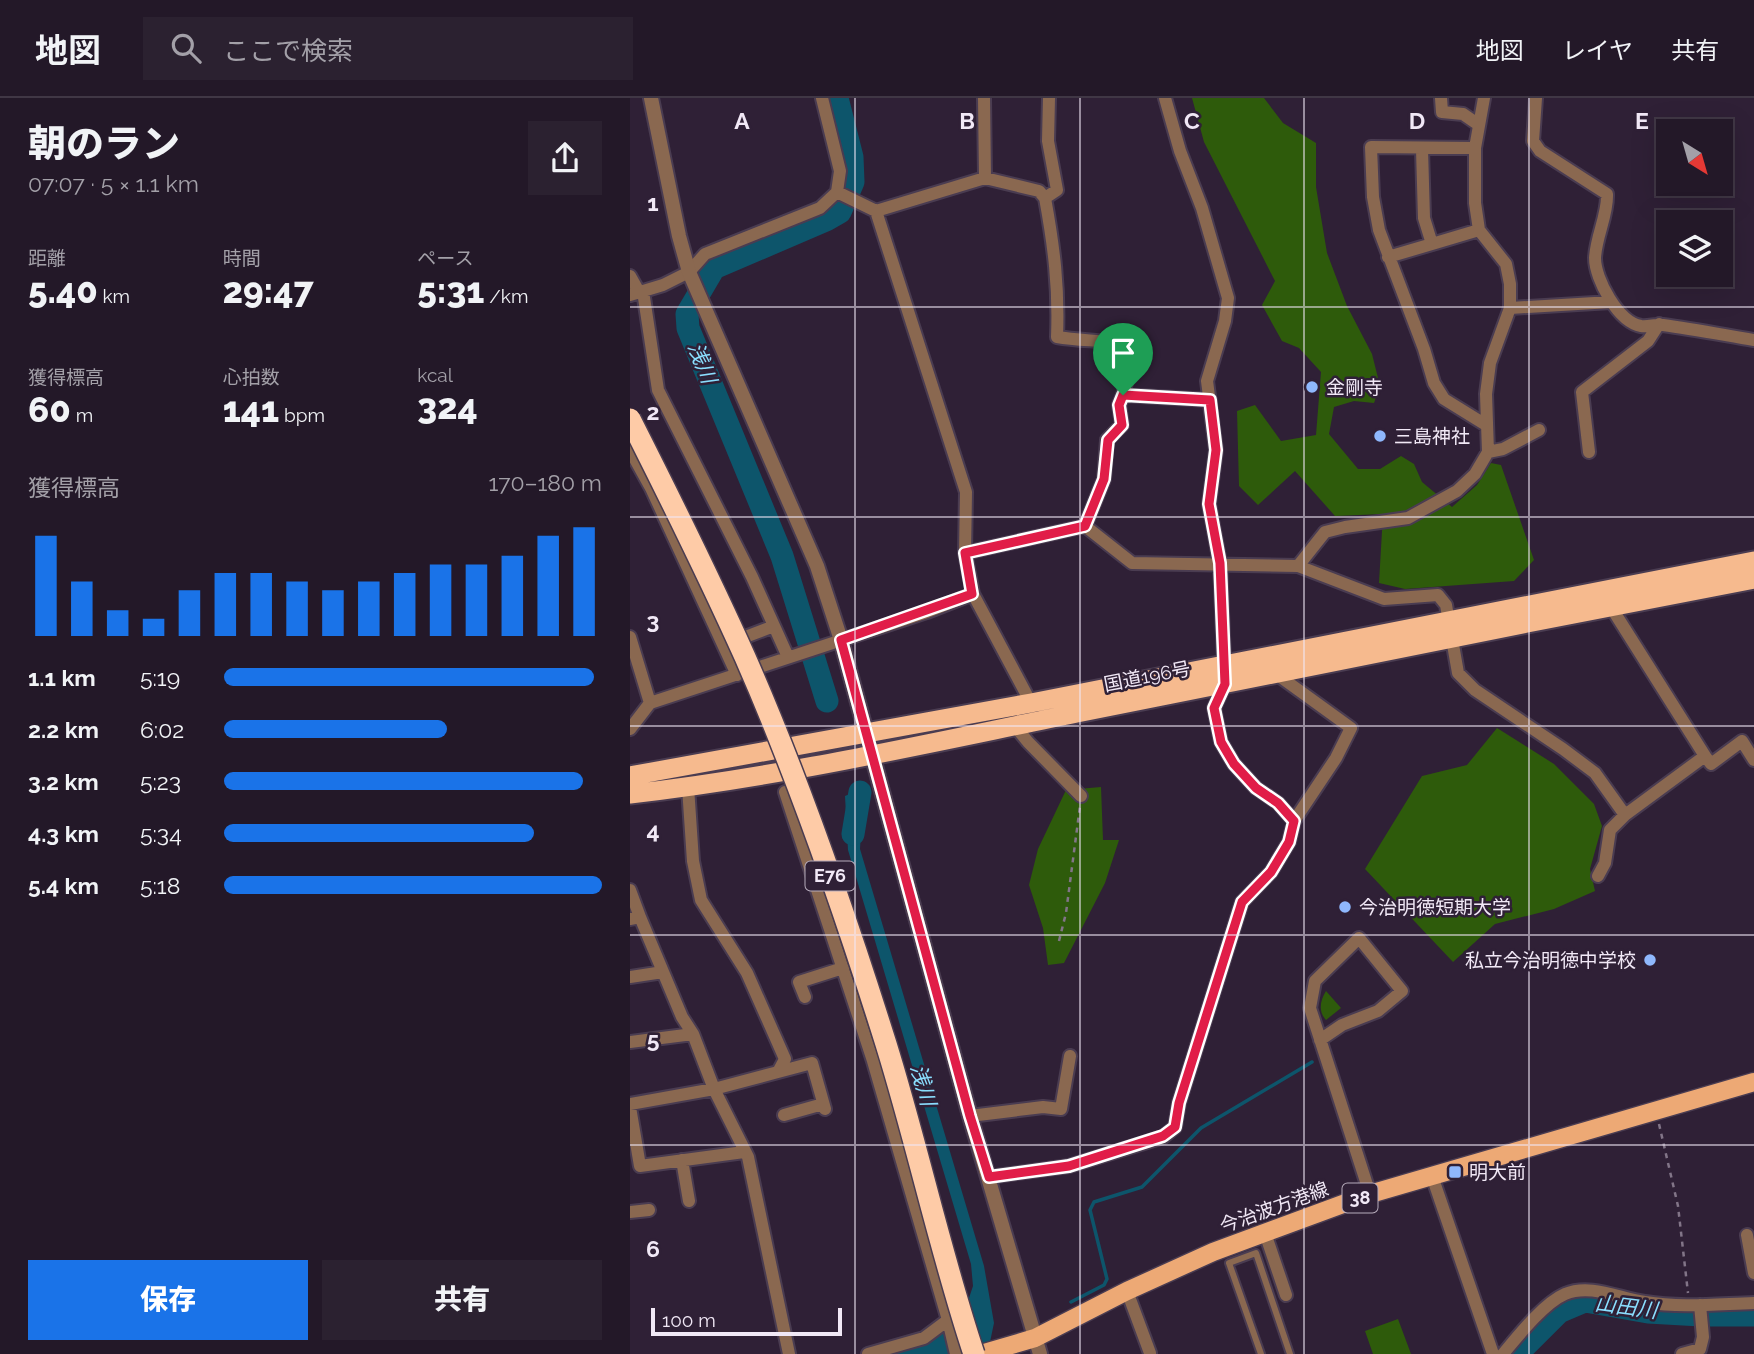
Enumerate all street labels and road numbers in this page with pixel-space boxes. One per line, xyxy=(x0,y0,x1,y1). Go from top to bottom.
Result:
street label: 国道196号 xyxy=(1102,657,1192,695)
road number: E76 xyxy=(806,862,854,890)
street label: 今治波方港線 xyxy=(1217,1177,1331,1237)
road number: 38 xyxy=(1342,1184,1378,1212)

